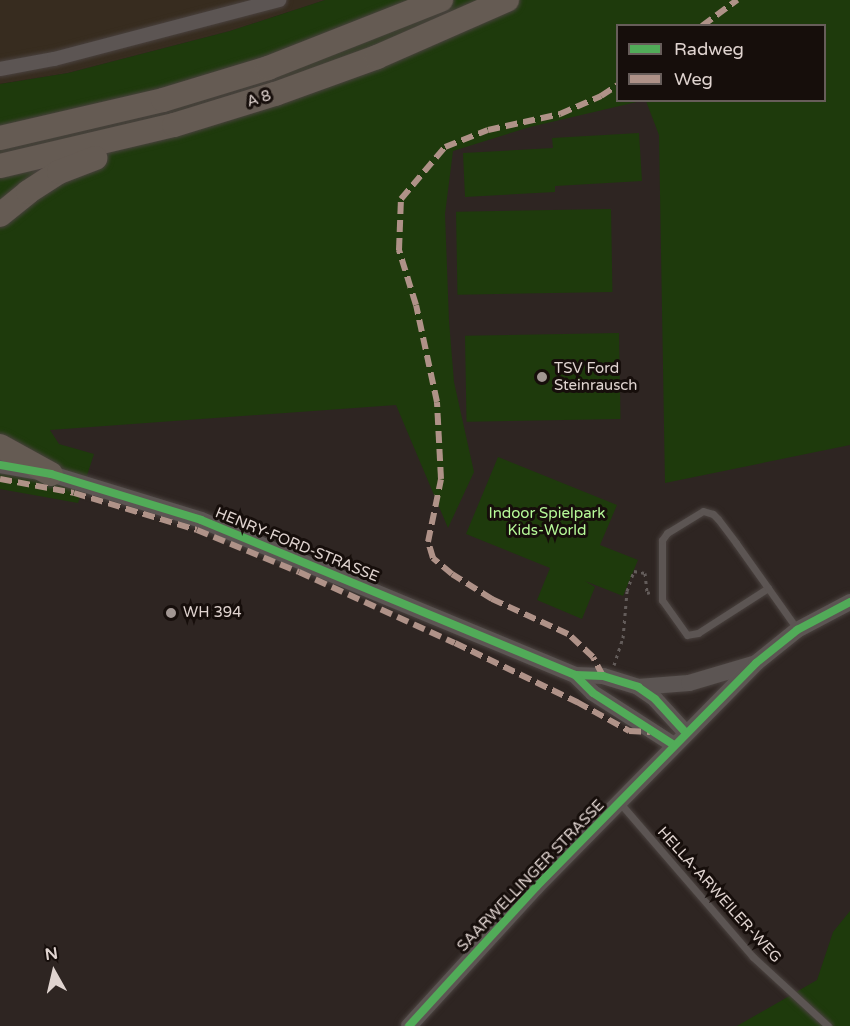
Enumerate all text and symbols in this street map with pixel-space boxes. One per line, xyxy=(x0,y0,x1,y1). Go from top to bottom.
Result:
legend xyxy=(616,24,826,102)
text: Radweg xyxy=(674,38,744,60)
text: Weg xyxy=(674,68,713,90)
street label: A 8 xyxy=(245,87,273,111)
place label: TSV Ford Steinrausch xyxy=(554,359,637,394)
marker: TSV Ford Steinrausch xyxy=(535,370,549,384)
street label: HENRY-FORD-STRASSE xyxy=(213,504,381,586)
park label: Indoor Spielpark Kids-World xyxy=(489,504,605,539)
place label: WH 394 xyxy=(183,604,242,622)
marker: WH 394 xyxy=(164,606,178,620)
street label: SAARWELLINGER STRASSE xyxy=(454,797,608,955)
street label: HELLA-ARWEILER-WEG xyxy=(653,823,785,967)
north arrow xyxy=(24,942,84,1002)
text: N xyxy=(44,943,59,965)

